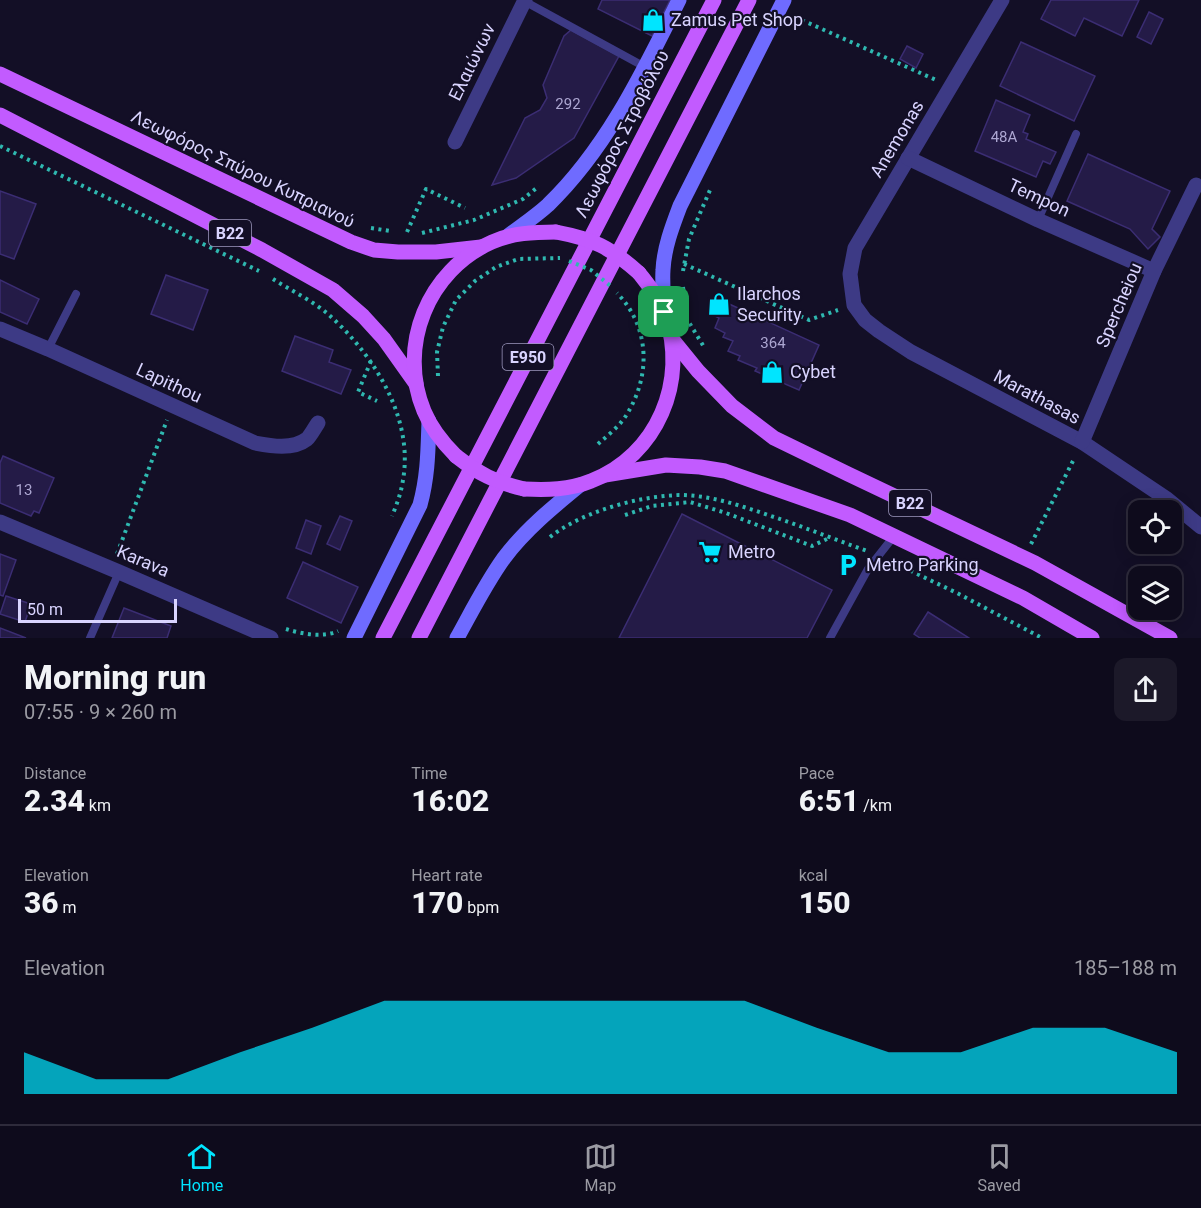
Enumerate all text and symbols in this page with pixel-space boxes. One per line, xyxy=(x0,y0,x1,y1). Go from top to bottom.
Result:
shop icon: Zamus Pet Shop xyxy=(640,7,666,33)
place label: Zamus Pet Shop xyxy=(671,9,803,30)
street label: Ελαιώνων xyxy=(444,20,499,104)
street label: Λεωφόρος Στροβόλου xyxy=(570,47,673,221)
house number: 292 xyxy=(555,95,581,113)
street label: Anemonas xyxy=(865,96,928,181)
street label: Λεωφόρος Σπύρου Κυπριανού xyxy=(128,105,358,232)
house number: 48A xyxy=(991,128,1018,146)
street label: Tempon xyxy=(1005,174,1073,221)
road number: B22 xyxy=(209,220,251,246)
street label: Spercheiou xyxy=(1091,259,1146,350)
place label: Ilarchos Security xyxy=(737,283,802,325)
pin xyxy=(638,286,689,337)
shop icon: Ilarchos Security xyxy=(706,291,732,317)
icon: arrive xyxy=(647,295,680,328)
house number: 364 xyxy=(760,334,786,352)
road number: E950 xyxy=(502,344,554,370)
street label: Lapithou xyxy=(133,358,205,407)
shop icon: Cybet xyxy=(759,359,785,385)
place label: Cybet xyxy=(790,361,836,382)
street label: Marathasas xyxy=(990,365,1084,428)
house number: 13 xyxy=(16,481,32,499)
road number: B22 xyxy=(889,490,931,516)
map controls xyxy=(1128,500,1182,620)
button: locate xyxy=(1128,500,1182,554)
supermarket icon: Metro xyxy=(697,539,723,565)
street label: Karava xyxy=(114,540,173,581)
place label: Metro xyxy=(728,541,775,562)
parking icon: Metro Parking xyxy=(835,552,861,578)
place label: Metro Parking xyxy=(866,554,979,575)
button: layers xyxy=(1128,566,1182,620)
scale bar xyxy=(18,596,177,624)
text: 50 m xyxy=(27,600,63,619)
text: Morning run xyxy=(24,658,206,697)
button: share xyxy=(1114,658,1177,721)
text: 07:55 · 9 × 260 m xyxy=(24,700,177,724)
text: Distance xyxy=(24,764,86,783)
text: Time xyxy=(411,764,447,783)
text: Pace xyxy=(799,764,834,783)
text: 2.34 xyxy=(24,783,85,818)
text: 16:02 xyxy=(411,783,489,818)
text: 6:51 xyxy=(799,783,859,818)
text: km xyxy=(85,796,111,815)
text: /km xyxy=(859,796,892,815)
text: Elevation xyxy=(24,866,89,885)
text: Heart rate xyxy=(411,866,482,885)
text: kcal xyxy=(799,866,828,885)
text: 36 xyxy=(24,885,59,920)
text: 170 xyxy=(411,885,463,920)
text: 150 xyxy=(799,885,851,920)
text: m xyxy=(59,898,77,917)
text: bpm xyxy=(463,898,499,917)
text: Elevation xyxy=(24,956,105,980)
text: 185–188 m xyxy=(1074,956,1177,980)
tab: Home xyxy=(180,1140,223,1195)
tab: Map xyxy=(584,1140,617,1195)
tab: Saved xyxy=(977,1140,1021,1195)

